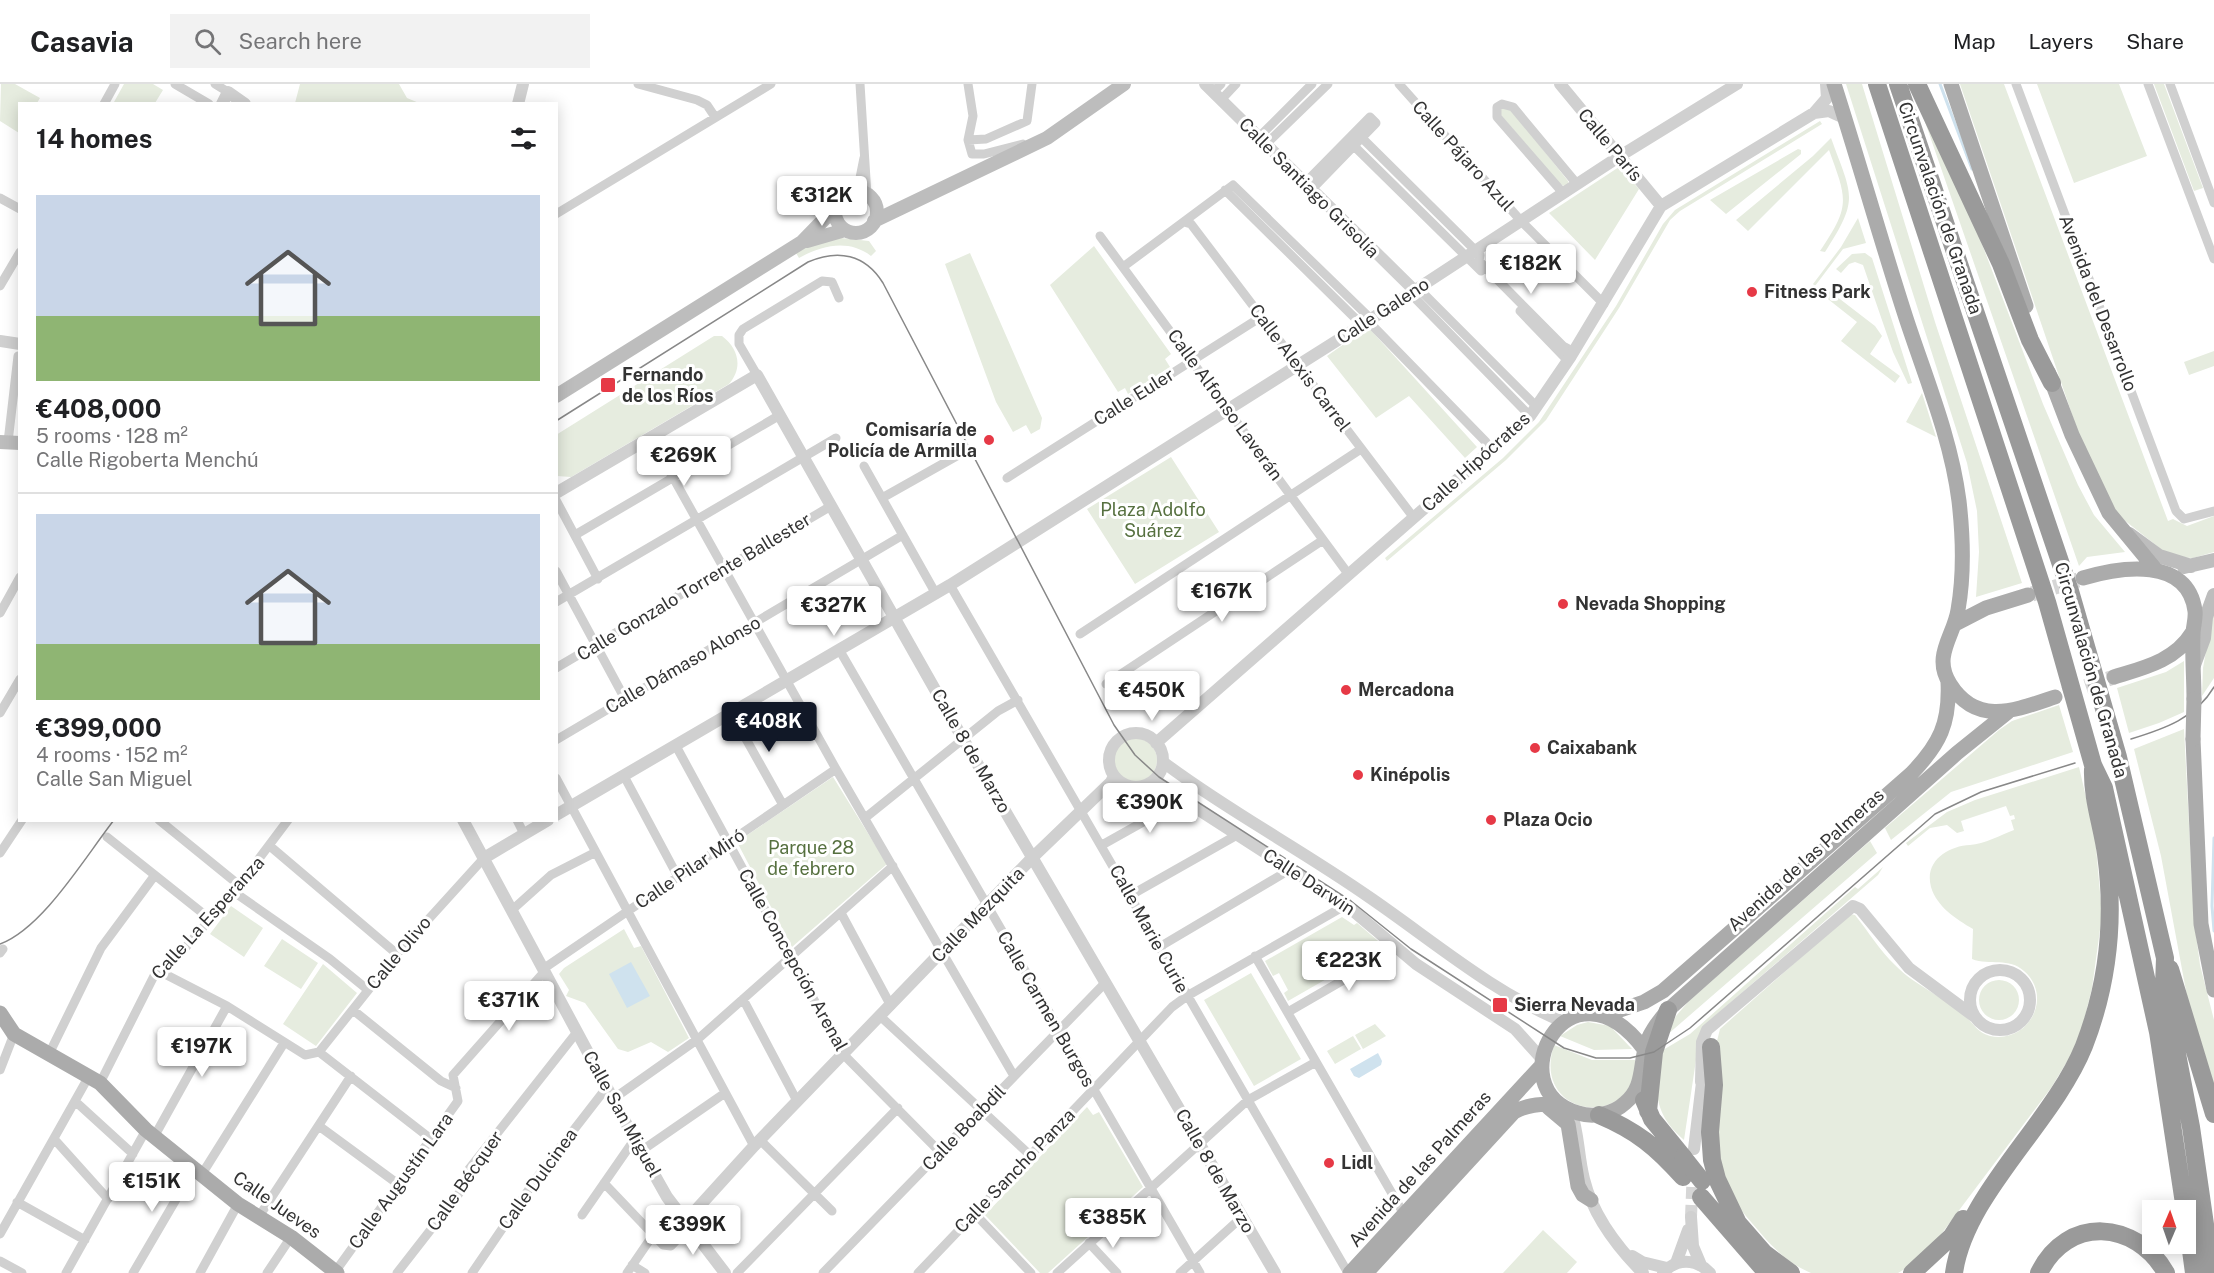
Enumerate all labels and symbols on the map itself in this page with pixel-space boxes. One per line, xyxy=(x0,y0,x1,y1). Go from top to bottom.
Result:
street label: Calle Pájaro Azul xyxy=(1408,96,1519,215)
street label: Circunvalación de Granada xyxy=(1894,99,1987,317)
street label: Calle París xyxy=(1574,104,1647,185)
street label: Calle Santiago Grisolía xyxy=(1235,113,1384,262)
pin: €312K xyxy=(780,176,864,227)
street label: Avenida del Desarrollo xyxy=(2055,212,2142,394)
pin: €182K xyxy=(1489,244,1573,295)
street label: Calle Galeno xyxy=(1333,273,1433,348)
place label: Fitness Park xyxy=(1764,281,1871,302)
marker: Fitness Park xyxy=(1745,285,1759,299)
street label: Calle Alexis Carrel xyxy=(1246,300,1355,436)
street label: Calle Alfonso Laverán xyxy=(1164,325,1287,484)
place label: Fernando de los Ríos xyxy=(622,364,714,406)
street label: Calle Euler xyxy=(1090,364,1178,430)
marker: Fernando de los Ríos xyxy=(599,376,617,394)
street label: Calle Hipócrates xyxy=(1417,408,1534,516)
place label: Comisaría de Policía de Armilla xyxy=(827,419,977,461)
marker: Comisaría de Policía de Armilla xyxy=(982,433,996,447)
pin: €269K xyxy=(642,436,726,487)
park label: Plaza Adolfo Suárez xyxy=(1100,499,1206,541)
street label: Calle Gonzalo Torrente Ballester xyxy=(573,508,814,665)
street label: Circunvalación de Granada xyxy=(2051,560,2132,780)
pin: €167K xyxy=(1180,572,1264,623)
pin: €327K xyxy=(792,586,876,637)
place label: Nevada Shopping xyxy=(1575,593,1726,614)
marker: Nevada Shopping xyxy=(1556,597,1570,611)
street label: Calle Dámaso Alonso xyxy=(601,612,764,718)
pin: €450K xyxy=(1110,671,1194,722)
place label: Mercadona xyxy=(1358,679,1454,700)
marker: Mercadona xyxy=(1339,683,1353,697)
street label: Calle 8 de Marzo xyxy=(927,685,1015,816)
pin: €408K xyxy=(727,702,811,753)
place label: Caixabank xyxy=(1547,737,1638,758)
marker: Caixabank xyxy=(1528,741,1542,755)
place label: Kinépolis xyxy=(1370,764,1450,785)
marker: Kinépolis xyxy=(1351,768,1365,782)
pin: €390K xyxy=(1108,783,1192,834)
street label: Avenida de las Palmeras xyxy=(1723,784,1888,935)
place label: Plaza Ocio xyxy=(1503,809,1593,830)
marker: Plaza Ocio xyxy=(1484,813,1498,827)
street label: Calle Pilar Miró xyxy=(631,824,748,913)
park label: Parque 28 de febrero xyxy=(767,837,855,879)
street label: Calle Darwin xyxy=(1259,844,1359,919)
street label: Calle La Esperanza xyxy=(147,852,268,983)
street label: Calle Marie Curie xyxy=(1106,861,1193,997)
street label: Calle Mezquita xyxy=(927,863,1028,967)
street label: Calle Concepción Arenal xyxy=(735,865,852,1055)
street label: Calle Olivo xyxy=(362,912,435,993)
street label: Calle Carmen Burgos xyxy=(993,927,1100,1090)
pin: €223K xyxy=(1307,941,1391,992)
pin: €371K xyxy=(467,981,551,1032)
place label: Sierra Nevada xyxy=(1514,994,1635,1015)
marker: Sierra Nevada xyxy=(1491,996,1509,1014)
pin: €197K xyxy=(160,1027,244,1078)
street label: Calle San Miguel xyxy=(579,1047,666,1181)
street label: Calle Boabdil xyxy=(918,1081,1010,1175)
street label: Avenida de las Palmeras xyxy=(1344,1086,1495,1251)
street label: Calle Sancho Panza xyxy=(950,1104,1079,1237)
street label: Calle 8 de Marzo xyxy=(1171,1105,1259,1236)
street label: Calle Augustín Lara xyxy=(344,1109,457,1253)
street label: Calle Dulcinea xyxy=(494,1124,581,1233)
street label: Calle Bécquer xyxy=(422,1127,507,1235)
place label: Lidl xyxy=(1341,1152,1373,1173)
marker: Lidl xyxy=(1322,1156,1336,1170)
pin: €151K xyxy=(110,1162,194,1213)
street label: Calle Jueves xyxy=(229,1167,325,1243)
pin: €385K xyxy=(1071,1198,1155,1249)
north arrow xyxy=(2142,1200,2196,1254)
pin: €399K xyxy=(651,1205,735,1256)

